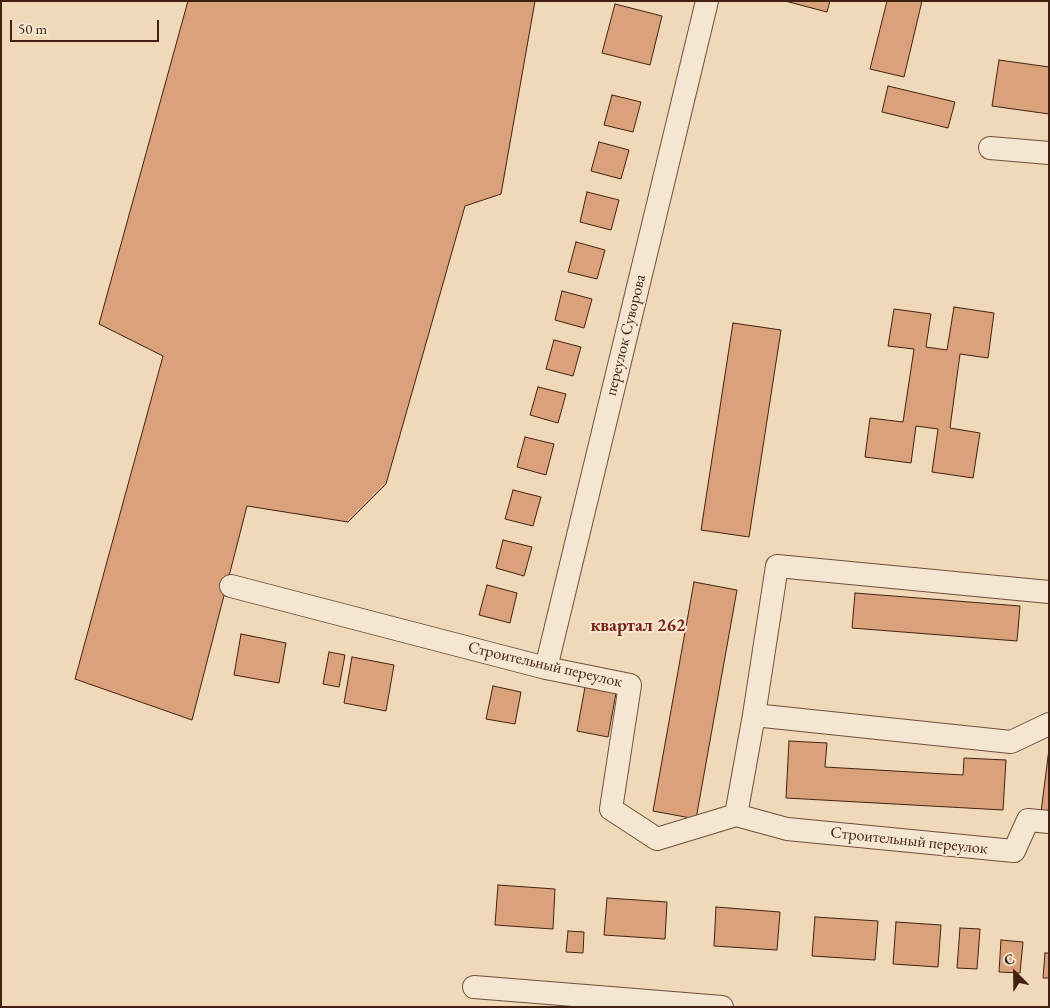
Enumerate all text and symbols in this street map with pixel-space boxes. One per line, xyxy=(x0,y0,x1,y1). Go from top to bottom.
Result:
scale bar xyxy=(12,10,161,42)
text: 50 m xyxy=(18,19,47,38)
street label: переулок Суворова xyxy=(602,272,650,398)
district label: квартал 262 xyxy=(590,615,686,637)
street label: Строительный переулок xyxy=(466,638,624,692)
street label: Строительный переулок xyxy=(830,823,988,859)
north arrow xyxy=(990,948,1040,998)
text: С xyxy=(1001,949,1017,969)

